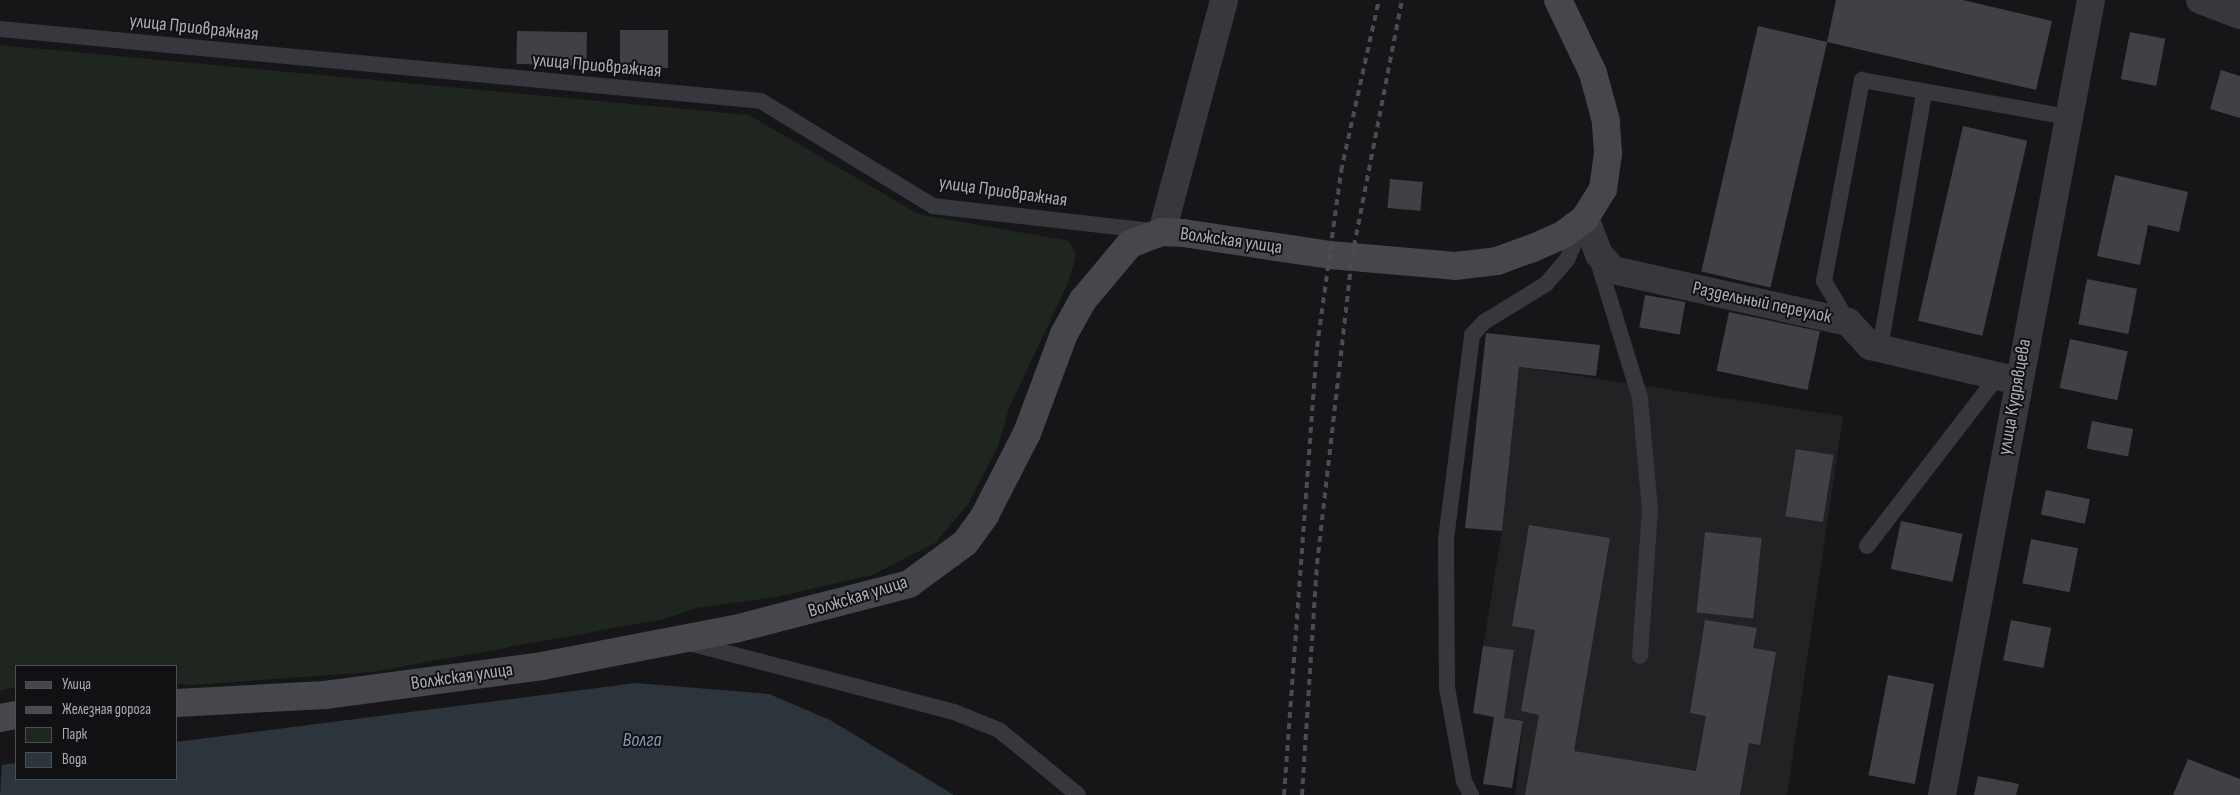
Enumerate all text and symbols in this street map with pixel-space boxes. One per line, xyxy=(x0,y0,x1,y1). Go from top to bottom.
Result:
street label: улица Приовражная xyxy=(128,10,260,46)
street label: улица Приовражная xyxy=(532,49,662,83)
street label: улица Приовражная xyxy=(937,172,1069,212)
street label: Волжская улица xyxy=(1179,223,1283,259)
street label: Раздельный переулок xyxy=(1690,277,1834,329)
street label: улица Кудрявцева xyxy=(1994,337,2036,457)
street label: Волжская улица xyxy=(806,571,910,623)
street label: Волжская улица xyxy=(410,659,514,695)
legend xyxy=(15,665,178,780)
text: Улица xyxy=(62,675,91,694)
text: Железная дорога xyxy=(62,700,151,719)
text: Парк xyxy=(62,725,87,744)
water label: Волга xyxy=(622,728,662,752)
text: Вода xyxy=(62,750,87,769)

